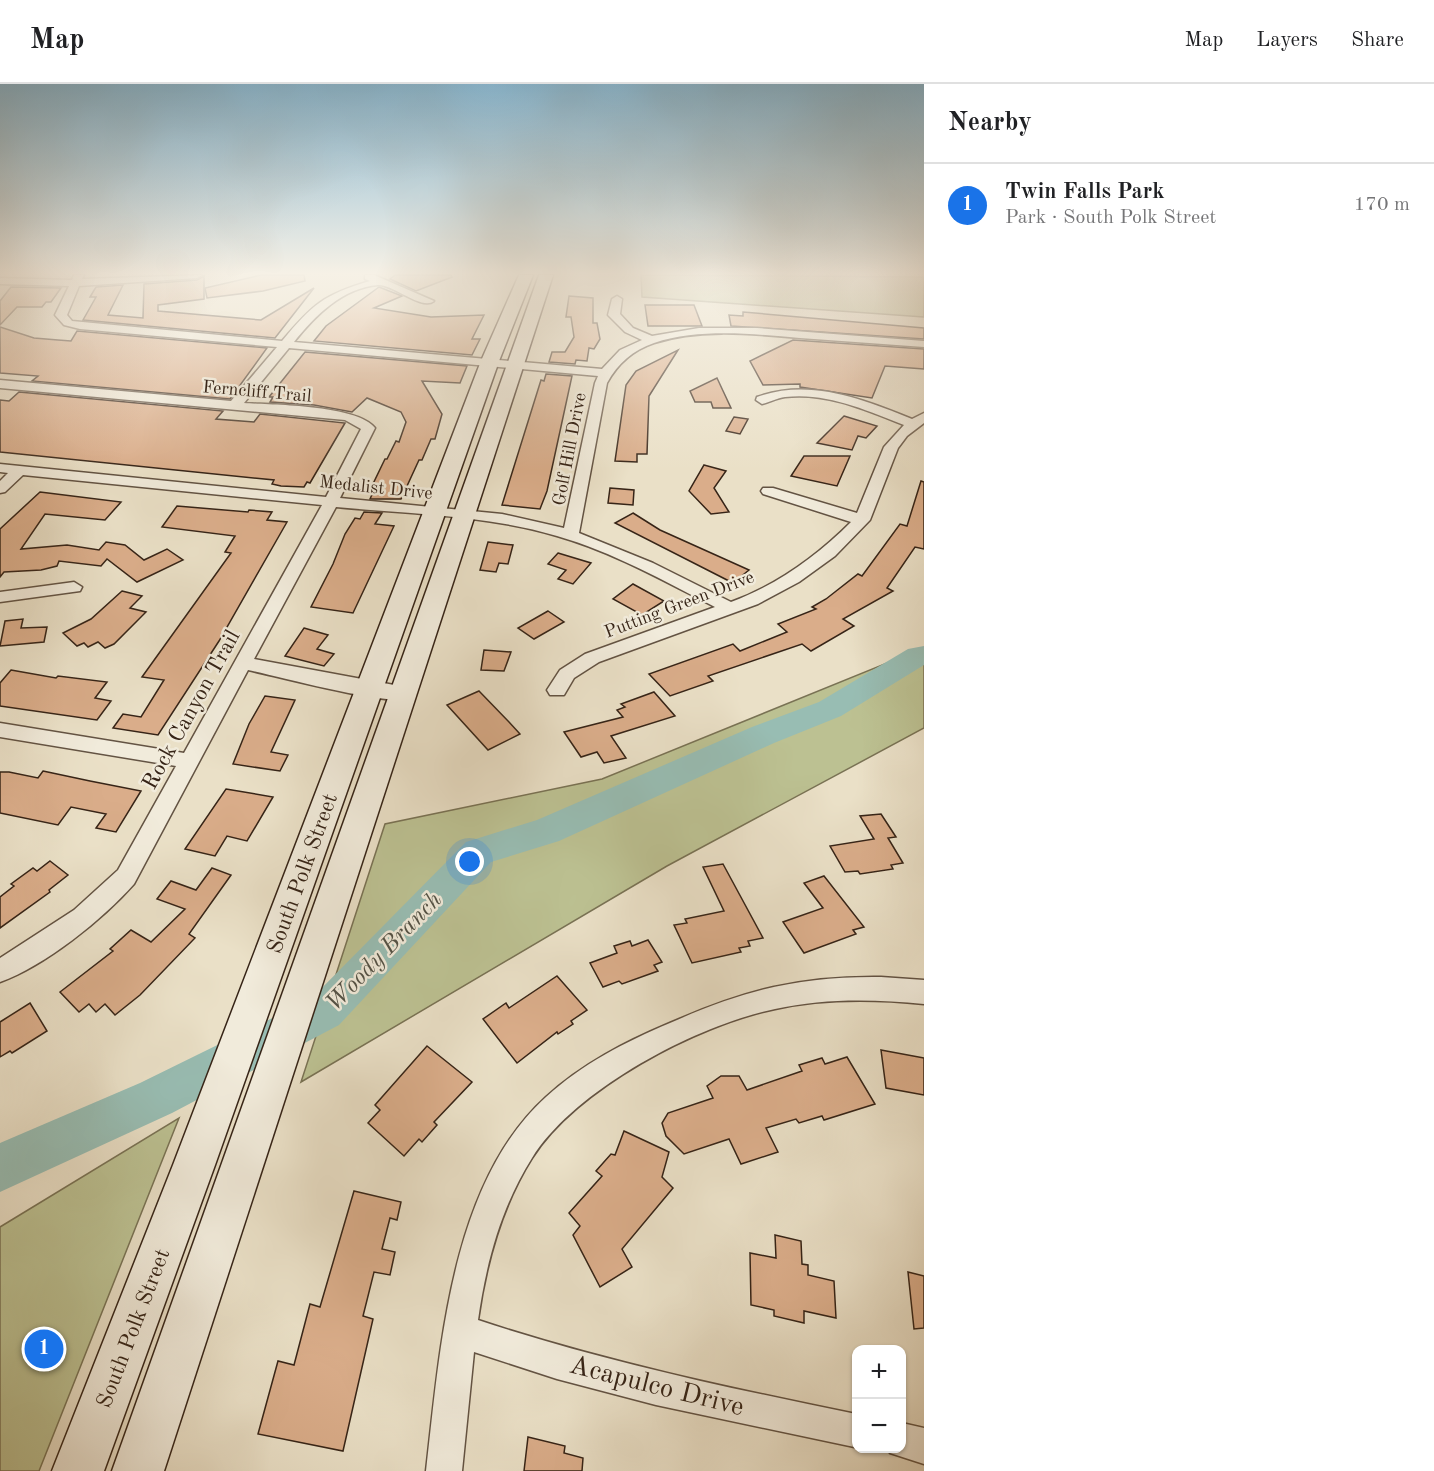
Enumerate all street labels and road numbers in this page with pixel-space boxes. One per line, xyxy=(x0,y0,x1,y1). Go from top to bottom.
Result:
street label: Ferncliff Trail xyxy=(202,378,312,406)
street label: Golf Hill Drive xyxy=(550,391,590,507)
street label: Medalist Drive xyxy=(318,473,433,503)
street label: Putting Green Drive xyxy=(602,568,757,642)
street label: Rock Canyon Trail xyxy=(139,627,245,793)
street label: South Polk Street xyxy=(264,791,342,957)
street label: South Polk Street xyxy=(93,1246,174,1411)
street label: Acapulco Drive xyxy=(567,1352,747,1421)

